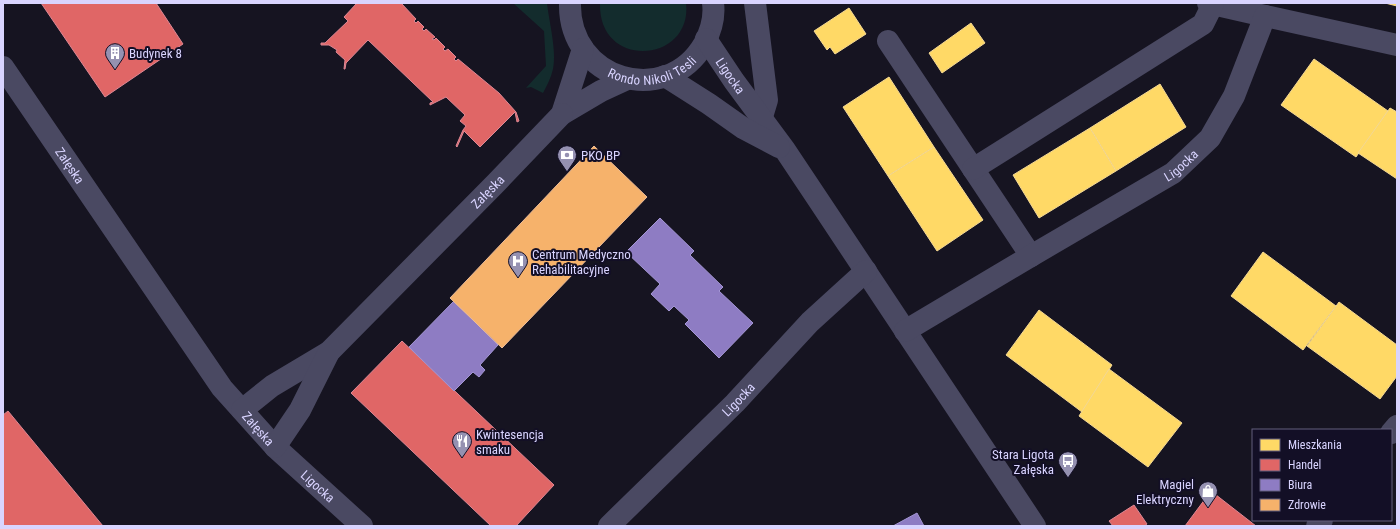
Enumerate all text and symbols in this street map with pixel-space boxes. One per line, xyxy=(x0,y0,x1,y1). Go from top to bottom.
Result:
building icon: Budynek 8 xyxy=(104,42,126,70)
place label: Budynek 8 xyxy=(129,46,182,61)
street label: Rondo Nikoli Tesli xyxy=(606,53,699,88)
street label: Ligocka xyxy=(713,55,748,96)
street label: Załęska xyxy=(52,144,88,186)
bank icon: PKO BP xyxy=(556,144,578,172)
street label: Ligocka xyxy=(1161,146,1201,184)
place label: PKO BP xyxy=(581,148,620,163)
street label: Załęska xyxy=(468,172,507,211)
place label: Centrum Medyczno Rehabilitacyjne xyxy=(532,247,631,277)
hospital icon: Centrum Medyczno Rehabilitacyjne xyxy=(507,250,529,278)
street label: Ligocka xyxy=(719,380,758,419)
street label: Załęska xyxy=(239,408,277,449)
place label: Kwintesencja smaku xyxy=(476,427,544,457)
legend xyxy=(1252,429,1392,521)
restaurant icon: Kwintesencja smaku xyxy=(451,430,473,458)
text: Mieszkania xyxy=(1288,438,1342,452)
place label: Stara Ligota Załęska xyxy=(992,447,1054,477)
bus stop icon: Stara Ligota Załęska xyxy=(1057,450,1079,478)
text: Handel xyxy=(1288,458,1321,472)
street label: Ligocka xyxy=(298,467,338,505)
place label: Magiel Elektryczny xyxy=(1136,477,1195,507)
text: Biura xyxy=(1288,478,1313,492)
shop icon: Magiel Elektryczny xyxy=(1197,480,1219,508)
text: Zdrowie xyxy=(1288,498,1326,512)

